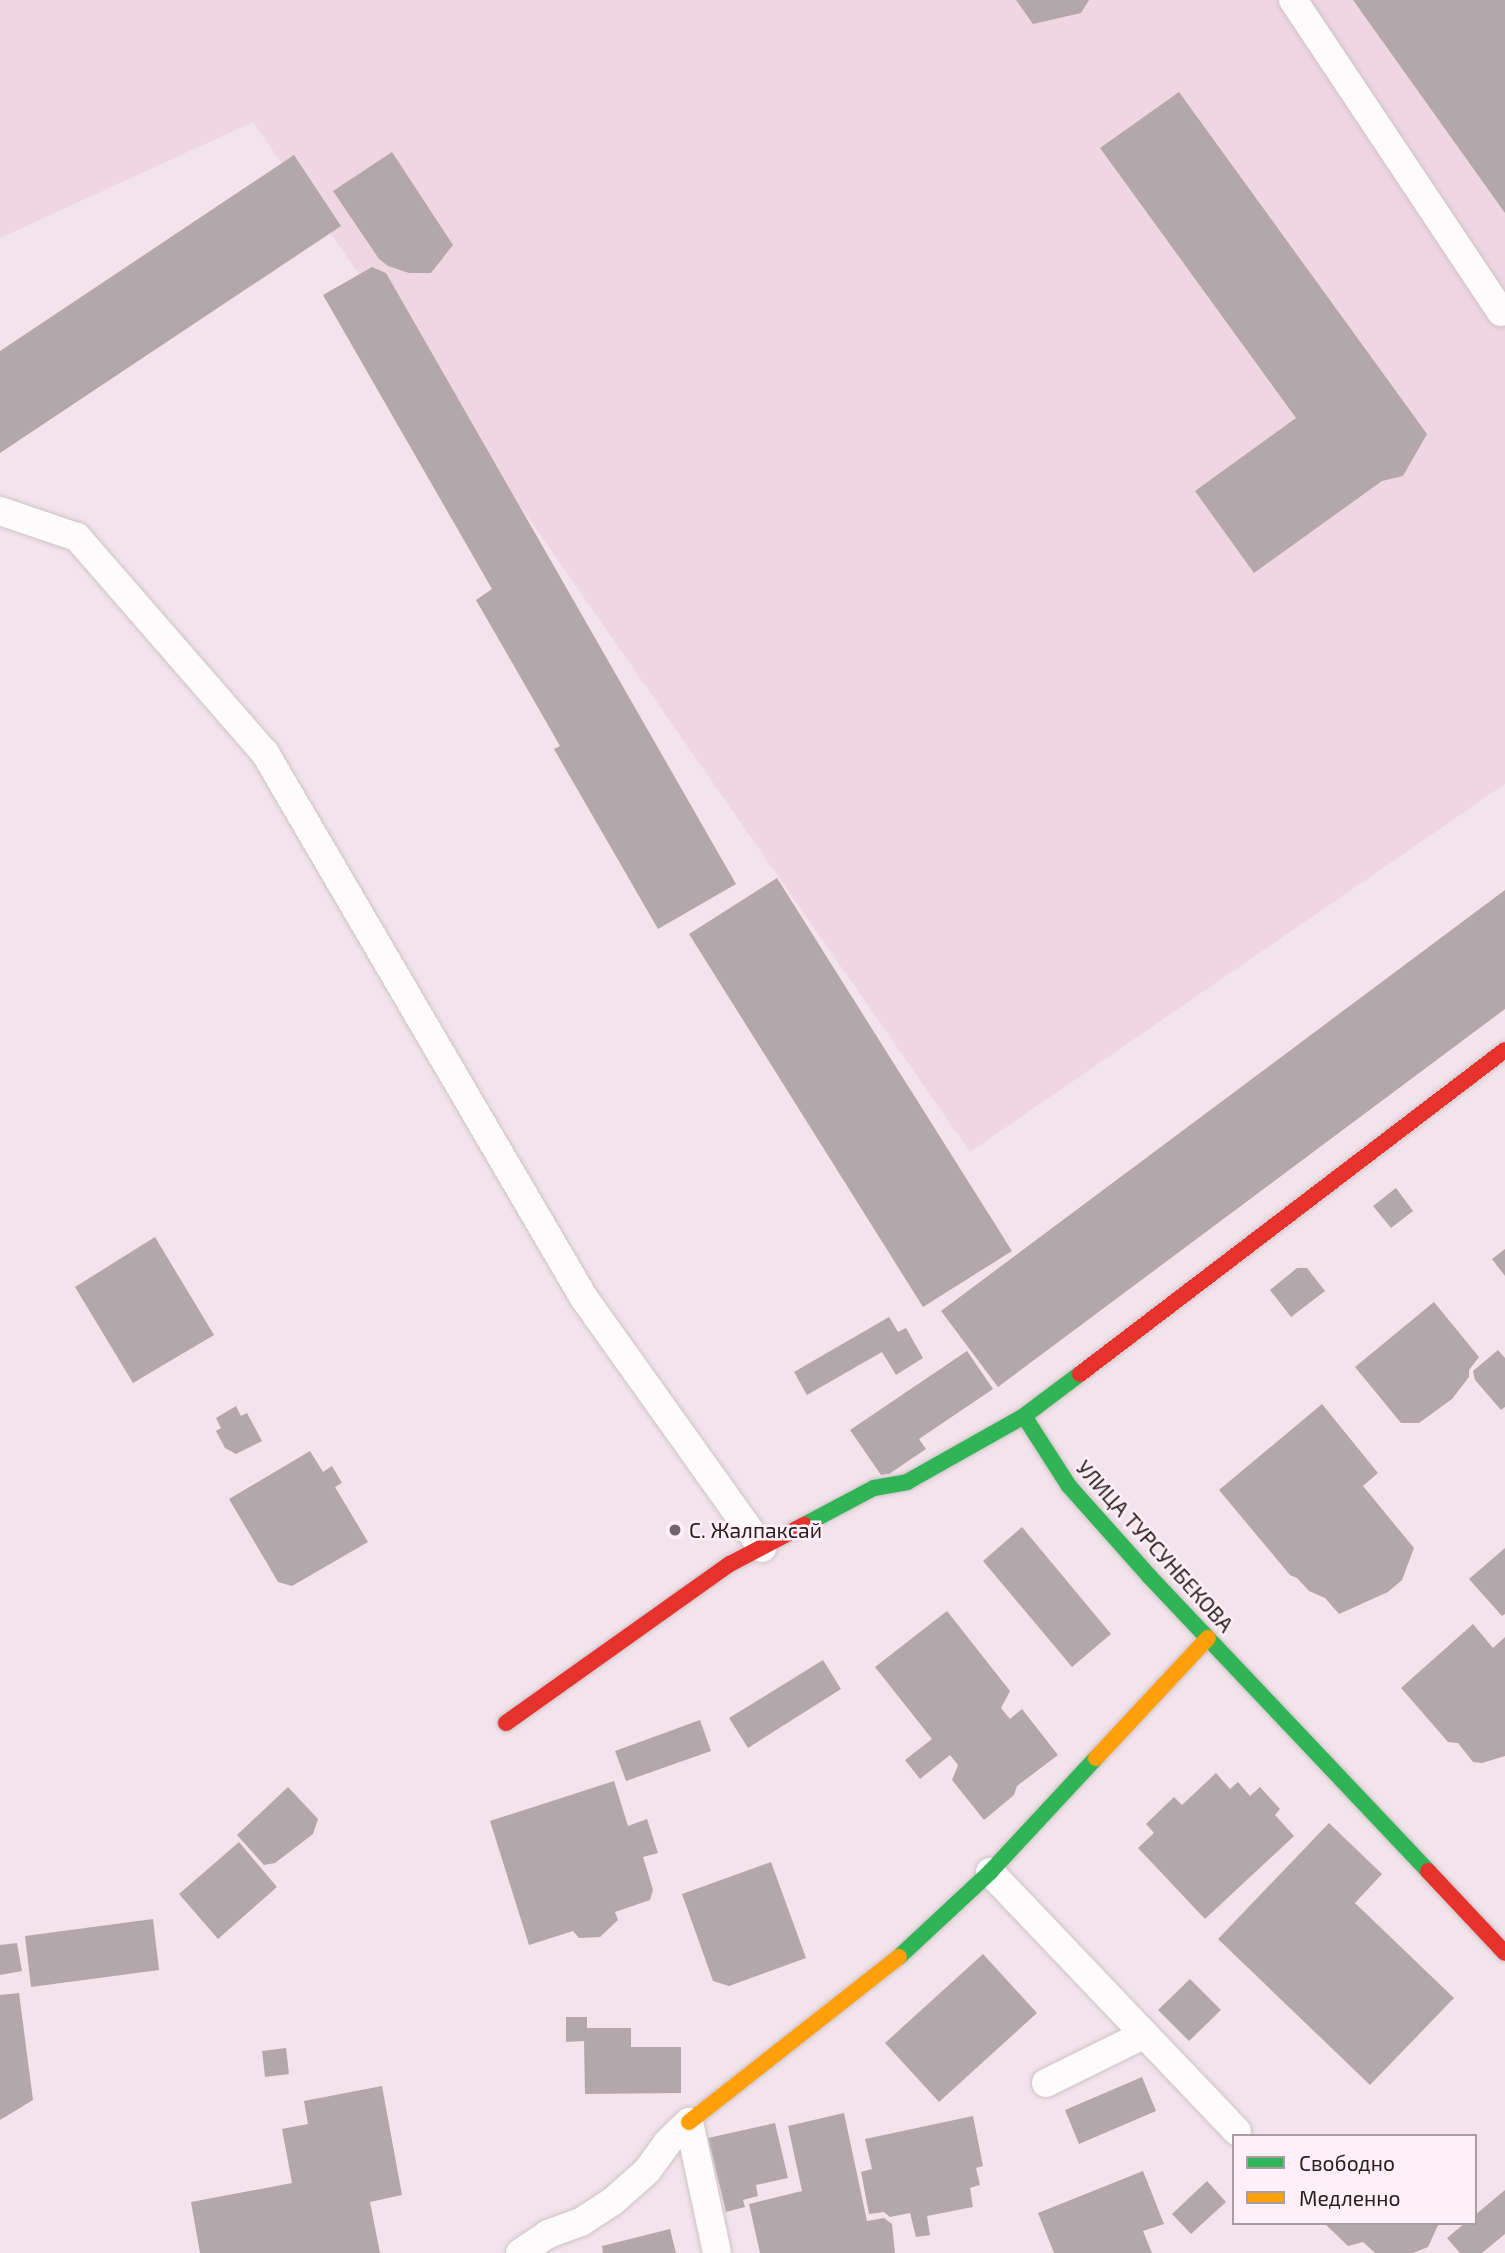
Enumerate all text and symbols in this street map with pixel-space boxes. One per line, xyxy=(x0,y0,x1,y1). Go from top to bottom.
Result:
street label: УЛИЦА ТУРСУНБЕКОВА xyxy=(1071,1455,1239,1637)
place label: С. Жалпаксай xyxy=(689,1517,822,1543)
marker: С. Жалпаксай xyxy=(667,1522,683,1538)
legend xyxy=(1232,2134,1477,2225)
text: Свободно xyxy=(1299,2150,1395,2175)
text: Медленно xyxy=(1299,2185,1401,2210)

